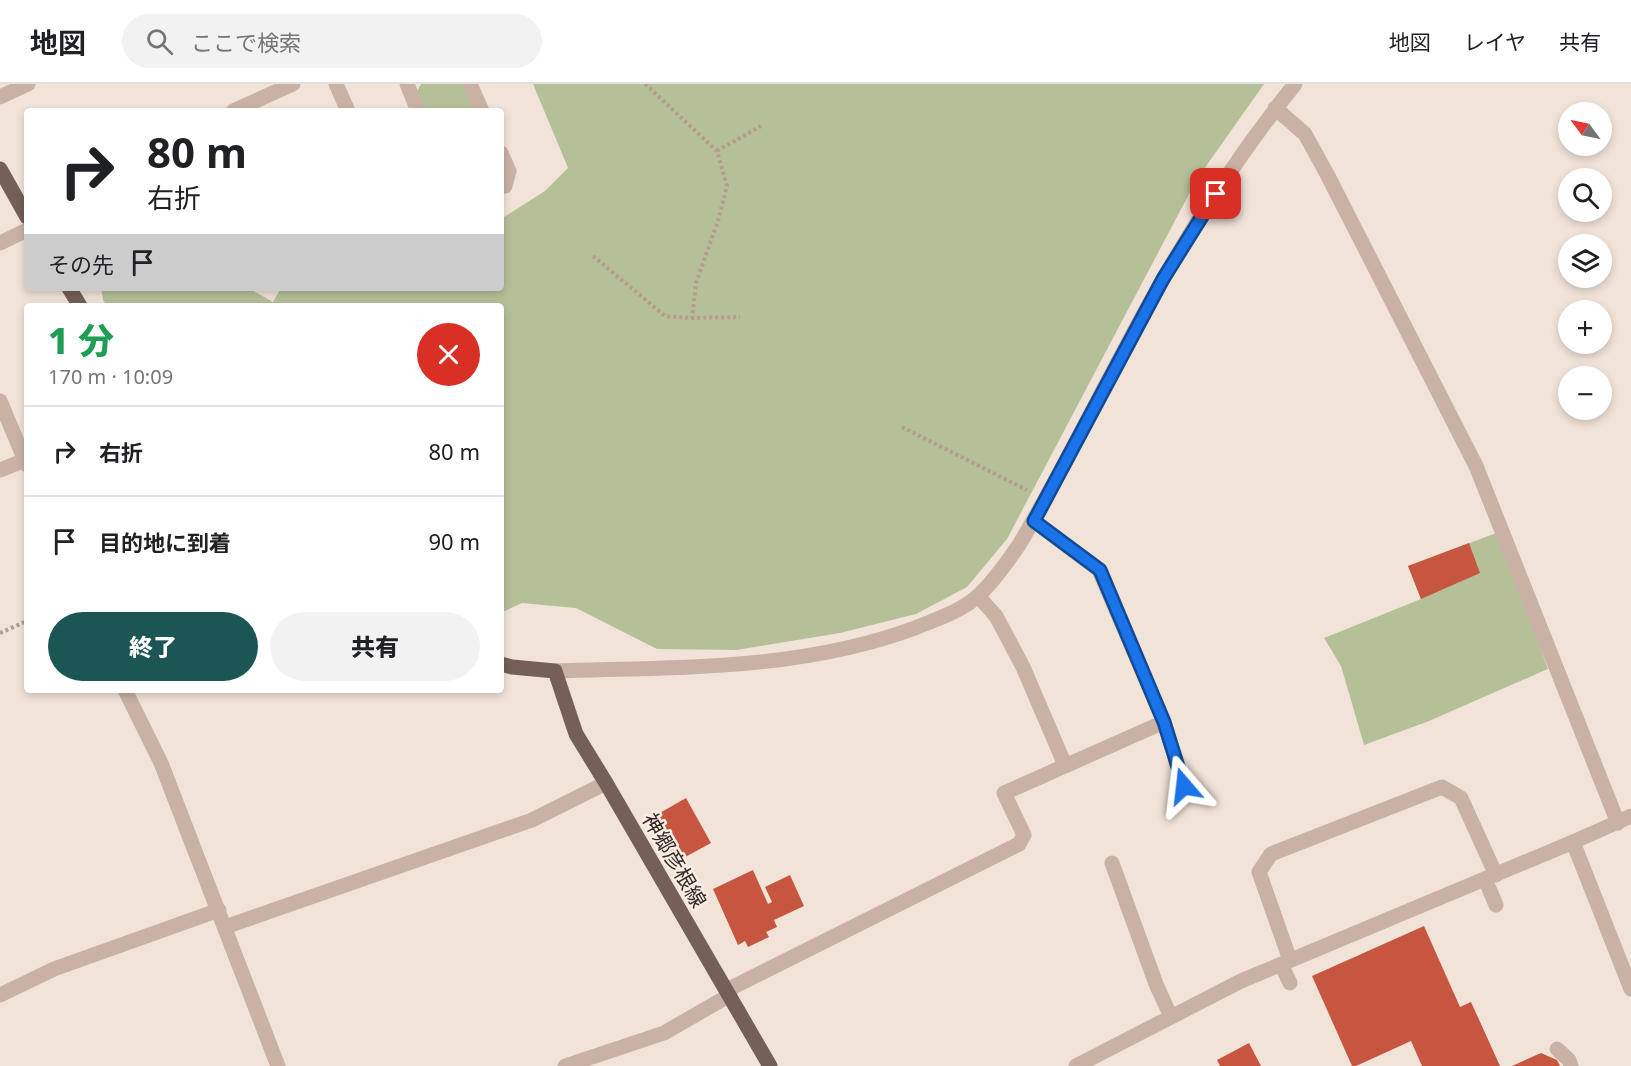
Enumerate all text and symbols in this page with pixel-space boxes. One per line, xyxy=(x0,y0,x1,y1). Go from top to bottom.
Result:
search box xyxy=(122,14,542,68)
text: 地図 xyxy=(30,23,86,61)
icon: search xyxy=(143,25,176,58)
text: ここで検索 xyxy=(191,27,301,57)
text: 地図 xyxy=(1389,28,1431,56)
text: レイヤ xyxy=(1464,28,1526,56)
text: 共有 xyxy=(1559,28,1601,56)
north arrow xyxy=(1558,102,1612,156)
map controls xyxy=(1558,102,1612,420)
text: 80 m xyxy=(147,123,247,180)
icon: right xyxy=(48,132,126,210)
pin xyxy=(1190,168,1241,219)
button: search xyxy=(1558,168,1612,222)
icon: arrive xyxy=(1199,177,1232,210)
text: 右折 xyxy=(147,179,201,216)
button: layers xyxy=(1558,234,1612,288)
icon: arrive xyxy=(126,246,159,279)
text: その先 xyxy=(48,249,114,279)
button: + xyxy=(1558,300,1612,354)
text: 1 分 xyxy=(48,316,114,365)
button: close xyxy=(417,323,480,386)
text: 170 m · 10:09 xyxy=(48,363,173,390)
button: − xyxy=(1558,366,1612,420)
icon: right xyxy=(48,435,81,468)
text: 80 m xyxy=(429,436,480,466)
text: 右折 xyxy=(99,437,143,467)
icon: arrive xyxy=(48,525,81,558)
text: 90 m xyxy=(429,526,480,556)
text: 目的地に到着 xyxy=(99,527,231,557)
button: 終了 xyxy=(48,612,258,681)
button: 共有 xyxy=(270,612,480,681)
position arrow xyxy=(1152,754,1216,818)
street label: 神郷彦根線 xyxy=(637,808,713,912)

